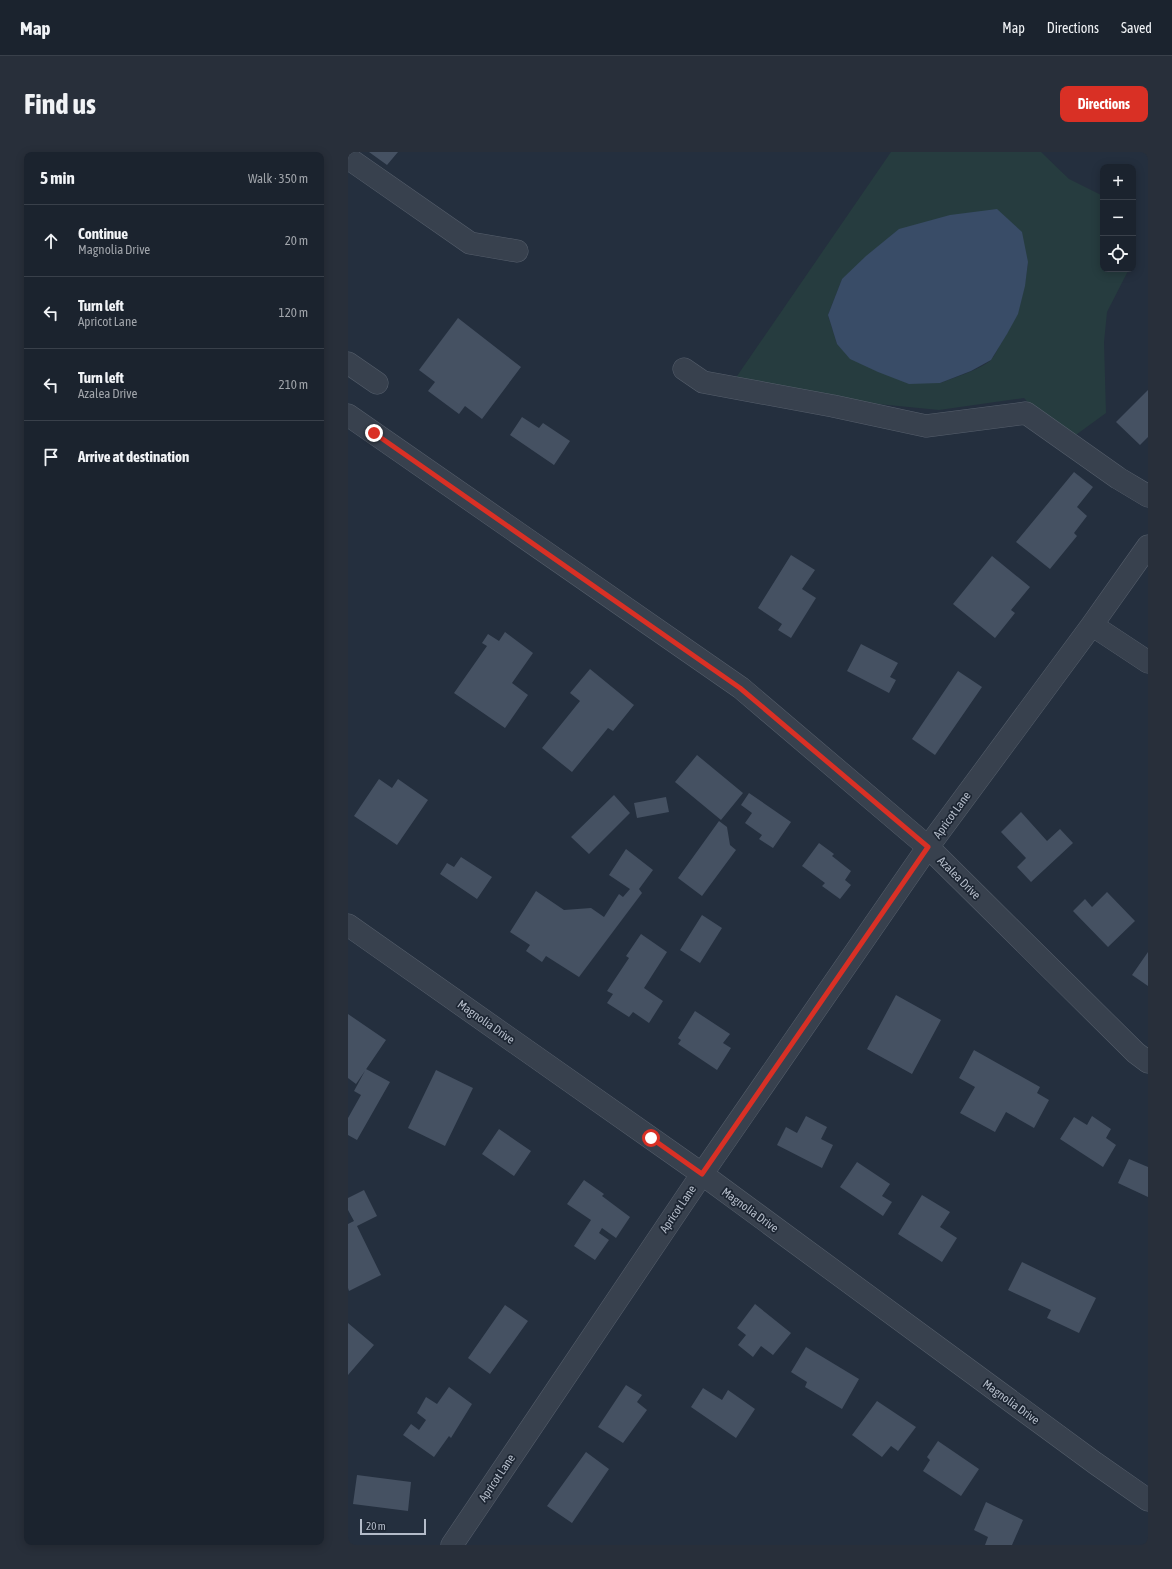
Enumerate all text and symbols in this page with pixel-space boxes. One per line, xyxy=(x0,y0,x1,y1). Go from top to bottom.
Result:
text: Map xyxy=(20,17,51,39)
text: Map xyxy=(1002,20,1025,36)
text: Directions xyxy=(1047,20,1099,36)
text: Saved xyxy=(1121,20,1152,36)
button: Directions xyxy=(1060,86,1148,122)
text: Find us xyxy=(24,88,96,120)
map controls xyxy=(1100,164,1136,272)
button: + xyxy=(1100,164,1136,200)
text: 5 min xyxy=(40,168,75,188)
text: Walk · 350 m xyxy=(248,171,308,186)
button: − xyxy=(1100,200,1136,236)
text: Continue xyxy=(78,225,128,242)
icon: ahead xyxy=(40,230,62,252)
text: 20 m xyxy=(285,233,308,248)
button: locate xyxy=(1100,236,1136,272)
text: Magnolia Drive xyxy=(78,242,150,257)
text: Turn left xyxy=(78,297,124,314)
icon: left xyxy=(40,302,62,324)
text: 120 m xyxy=(279,305,308,320)
text: Apricot Lane xyxy=(78,314,137,329)
text: Turn left xyxy=(78,369,124,386)
icon: left xyxy=(40,374,62,396)
text: 210 m xyxy=(279,377,308,392)
text: Azalea Drive xyxy=(78,386,137,401)
route end xyxy=(365,424,383,442)
icon: arrive xyxy=(40,446,62,468)
text: Arrive at destination xyxy=(78,448,189,465)
street label: Apricot Lane xyxy=(930,789,974,841)
street label: Azalea Drive xyxy=(935,854,983,902)
street label: Magnolia Drive xyxy=(455,997,517,1047)
route start xyxy=(642,1129,660,1147)
street label: Apricot Lane xyxy=(657,1182,699,1236)
street label: Magnolia Drive xyxy=(719,1185,781,1235)
street label: Magnolia Drive xyxy=(980,1377,1042,1427)
street label: Apricot Lane xyxy=(476,1451,518,1505)
scale bar xyxy=(360,1517,426,1536)
text: 20 m xyxy=(366,1520,386,1532)

